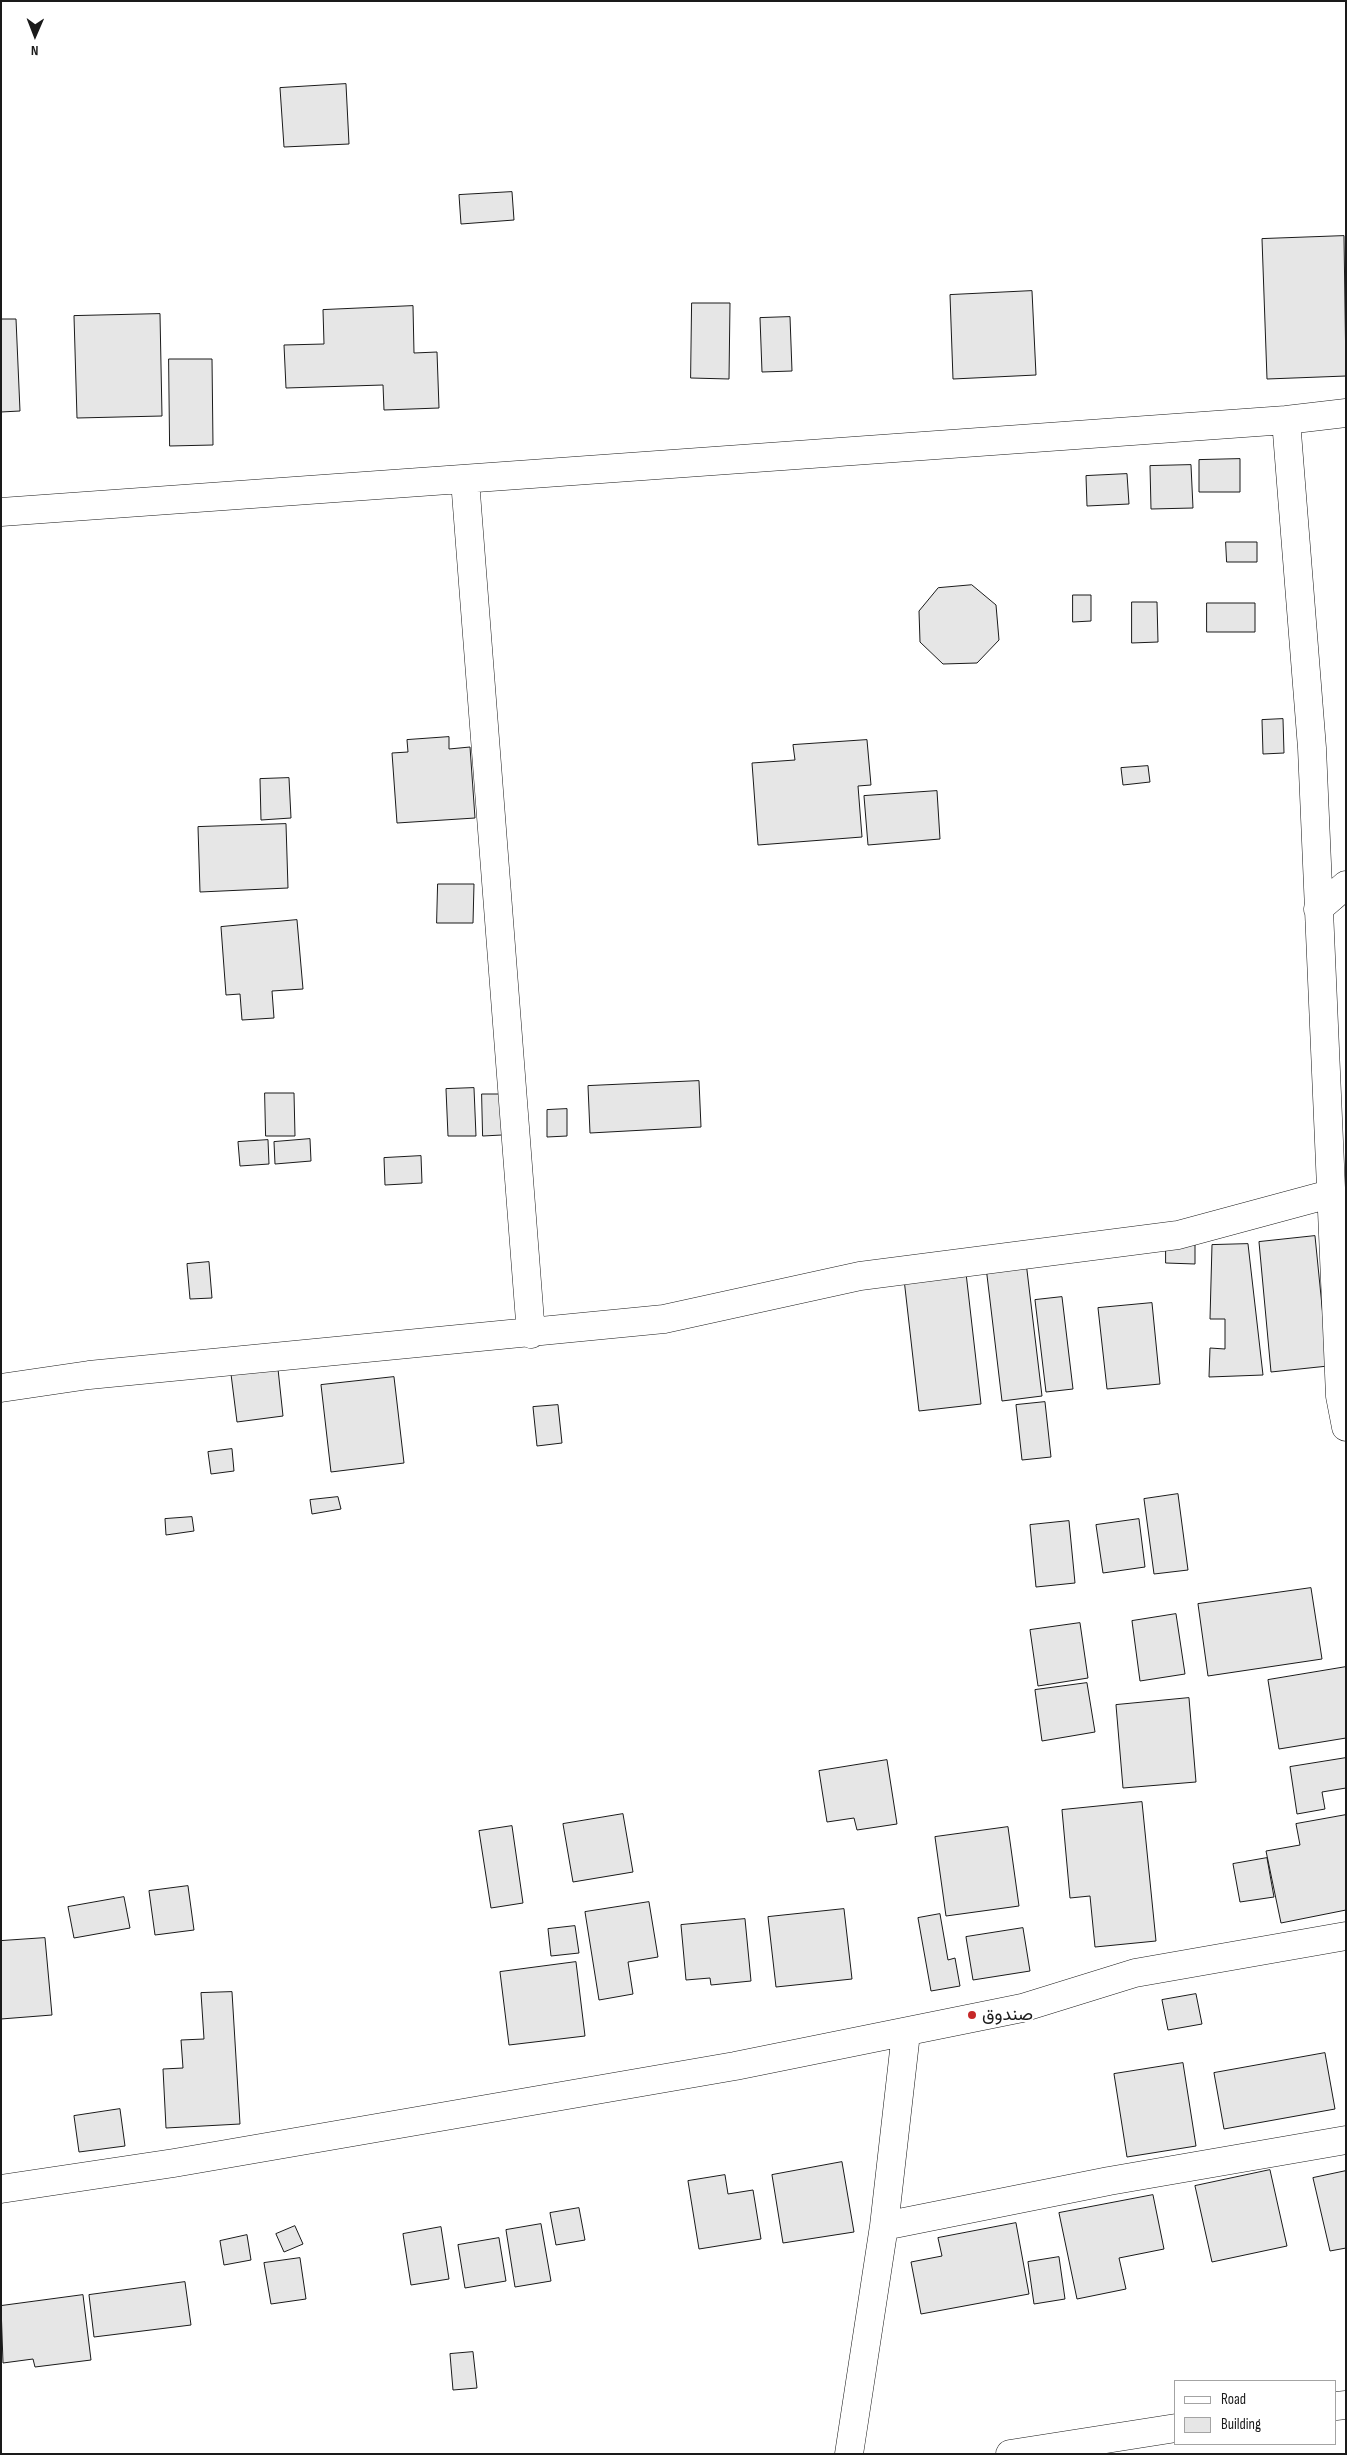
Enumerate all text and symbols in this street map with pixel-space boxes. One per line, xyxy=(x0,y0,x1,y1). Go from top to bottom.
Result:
north arrow xyxy=(10,10,60,60)
text: N xyxy=(31,42,39,59)
place label: صندوق xyxy=(982,2004,1033,2026)
marker: صندوق xyxy=(966,2009,978,2021)
legend xyxy=(1174,2380,1337,2445)
text: Road xyxy=(1221,2390,1246,2409)
text: Building xyxy=(1221,2415,1261,2434)

